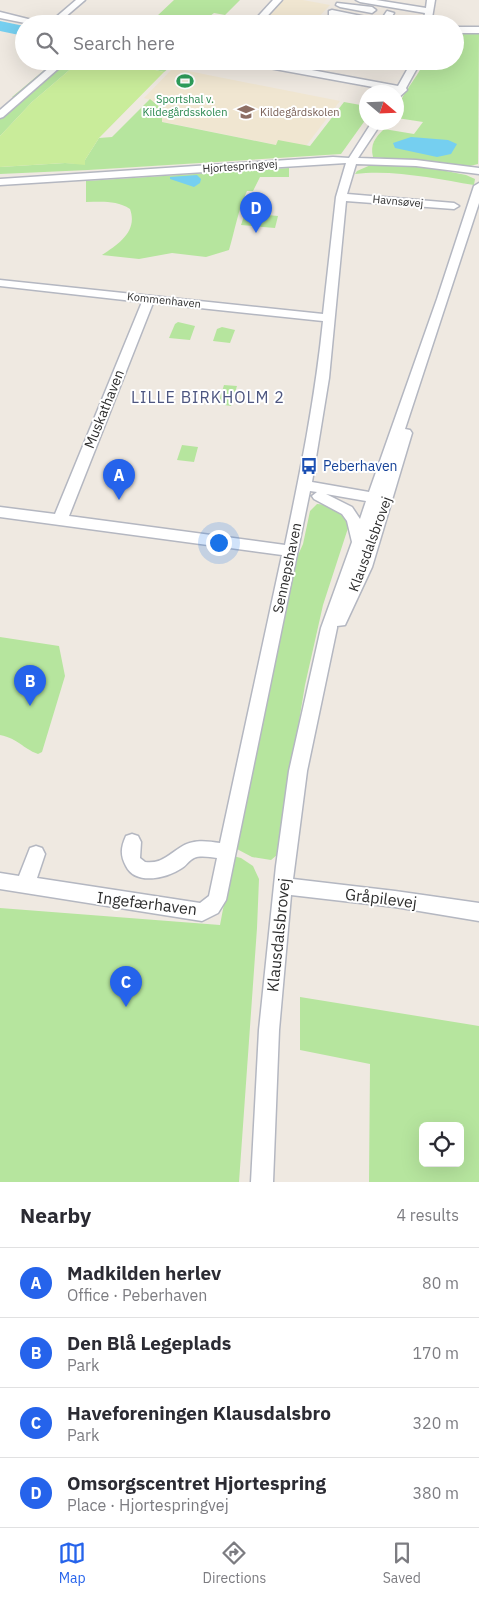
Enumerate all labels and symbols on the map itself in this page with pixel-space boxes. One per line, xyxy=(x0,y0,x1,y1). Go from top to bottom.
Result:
sports icon: Sportshal v. Kildegårdsskolen xyxy=(175,71,195,91)
north arrow xyxy=(359,85,404,130)
place label: Sportshal v. Kildegårdsskolen xyxy=(143,92,227,119)
school or university icon: Kildegårdskolen xyxy=(236,102,256,122)
place label: Kildegårdskolen xyxy=(260,105,340,119)
street label: Hjortespringvej xyxy=(202,156,278,176)
pin: D xyxy=(240,192,272,233)
street label: Havnsøvej xyxy=(372,192,424,210)
street label: Kommenhaven xyxy=(126,289,202,311)
street label: Muskathaven xyxy=(80,367,128,451)
district label: LILLE BIRKHOLM 2 xyxy=(131,387,285,407)
bus stop icon: Peberhaven xyxy=(299,456,319,476)
place label: Peberhaven xyxy=(323,457,398,475)
pin: A xyxy=(103,459,135,500)
street label: Klausdalsbrovej xyxy=(344,494,396,594)
street label: Sennepshaven xyxy=(269,521,305,615)
your location xyxy=(206,530,232,556)
pin: B xyxy=(14,665,46,706)
street label: Klausdalsbrovej xyxy=(262,877,294,993)
street label: Gråpilevej xyxy=(344,884,418,912)
street label: Ingefærhaven xyxy=(96,887,198,919)
pin: C xyxy=(110,966,142,1007)

